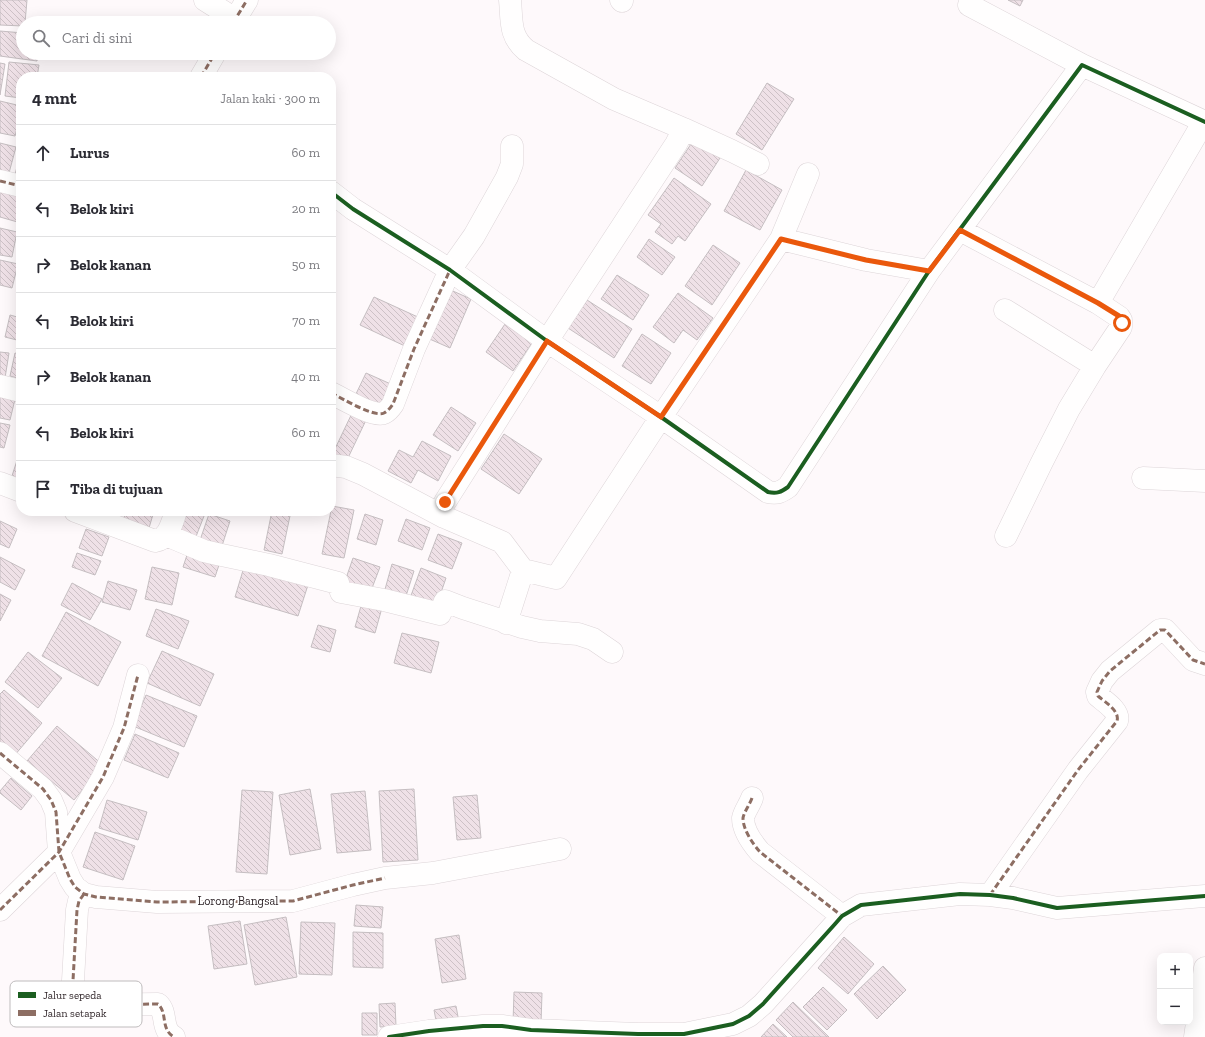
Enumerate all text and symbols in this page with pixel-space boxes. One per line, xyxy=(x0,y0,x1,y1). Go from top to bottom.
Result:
search box xyxy=(16,16,336,60)
icon: search xyxy=(30,27,52,49)
text: Cari di sini xyxy=(62,29,132,47)
text: 4 mnt xyxy=(32,88,77,108)
text: Jalan kaki · 300 m xyxy=(220,91,320,106)
icon: ahead xyxy=(32,142,54,164)
text: Lurus xyxy=(70,144,109,162)
text: 60 m xyxy=(291,145,320,160)
icon: left xyxy=(32,198,54,220)
text: Belok kiri xyxy=(70,200,134,218)
text: 20 m xyxy=(292,201,320,216)
icon: right xyxy=(32,254,54,276)
text: Belok kanan xyxy=(70,256,151,274)
text: 50 m xyxy=(292,257,320,272)
icon: left xyxy=(32,310,54,332)
text: Belok kiri xyxy=(70,312,134,330)
text: 70 m xyxy=(292,313,320,328)
route start xyxy=(1113,314,1131,332)
icon: right xyxy=(32,366,54,388)
text: Belok kanan xyxy=(70,368,151,386)
text: 40 m xyxy=(291,369,320,384)
icon: left xyxy=(32,422,54,444)
text: Belok kiri xyxy=(70,424,134,442)
text: 60 m xyxy=(291,425,320,440)
icon: arrive xyxy=(32,478,54,500)
text: Tiba di tujuan xyxy=(70,480,163,498)
route end xyxy=(436,493,454,511)
street label: Lorong Bangsal xyxy=(198,894,278,908)
map controls xyxy=(1157,953,1193,1025)
button: + xyxy=(1157,953,1193,989)
legend xyxy=(10,981,142,1027)
text: Jalur sepeda xyxy=(43,989,102,1002)
button: − xyxy=(1157,989,1193,1025)
text: Jalan setapak xyxy=(43,1007,107,1020)

